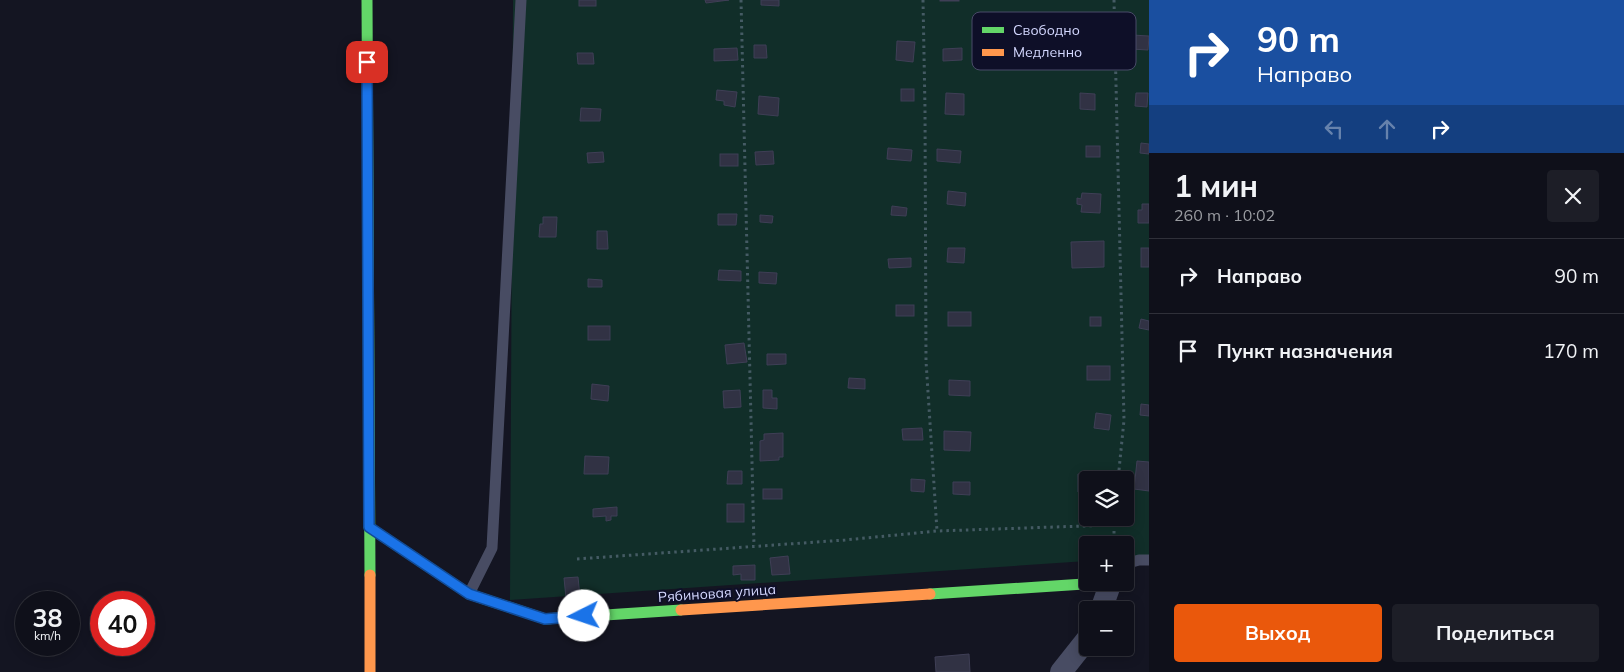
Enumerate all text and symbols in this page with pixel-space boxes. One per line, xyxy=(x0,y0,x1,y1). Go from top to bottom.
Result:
legend xyxy=(972,12,1136,70)
text: 90 m xyxy=(1257,17,1340,61)
icon: right xyxy=(1174,20,1239,85)
text: Свободно xyxy=(1013,21,1080,39)
pin xyxy=(346,41,388,83)
text: Медленно xyxy=(1013,43,1082,61)
icon: arrive xyxy=(353,48,381,76)
text: Направо xyxy=(1257,60,1352,88)
icon: left xyxy=(1320,115,1348,143)
icon: ahead xyxy=(1373,115,1401,143)
icon: right xyxy=(1426,115,1454,143)
text: 1 мин xyxy=(1174,167,1258,205)
button: close xyxy=(1547,170,1599,222)
text: 260 m · 10:02 xyxy=(1174,205,1275,225)
icon: right xyxy=(1174,262,1202,290)
text: Направо xyxy=(1217,264,1302,288)
text: 90 m xyxy=(1555,264,1599,288)
icon: arrive xyxy=(1174,337,1202,365)
text: Пункт назначения xyxy=(1217,339,1393,363)
text: 170 m xyxy=(1543,339,1599,363)
map controls xyxy=(1079,471,1134,656)
button: layers xyxy=(1079,471,1134,526)
button: + xyxy=(1079,536,1134,591)
street label: Рябиновая улица xyxy=(657,580,777,606)
position arrow xyxy=(557,589,609,641)
speed limit sign: 40 xyxy=(90,591,155,656)
button: − xyxy=(1079,601,1134,656)
text: 38 xyxy=(32,602,63,633)
button: Выход xyxy=(1174,604,1382,662)
button: Поделиться xyxy=(1392,604,1599,662)
text: km/h xyxy=(34,628,61,643)

